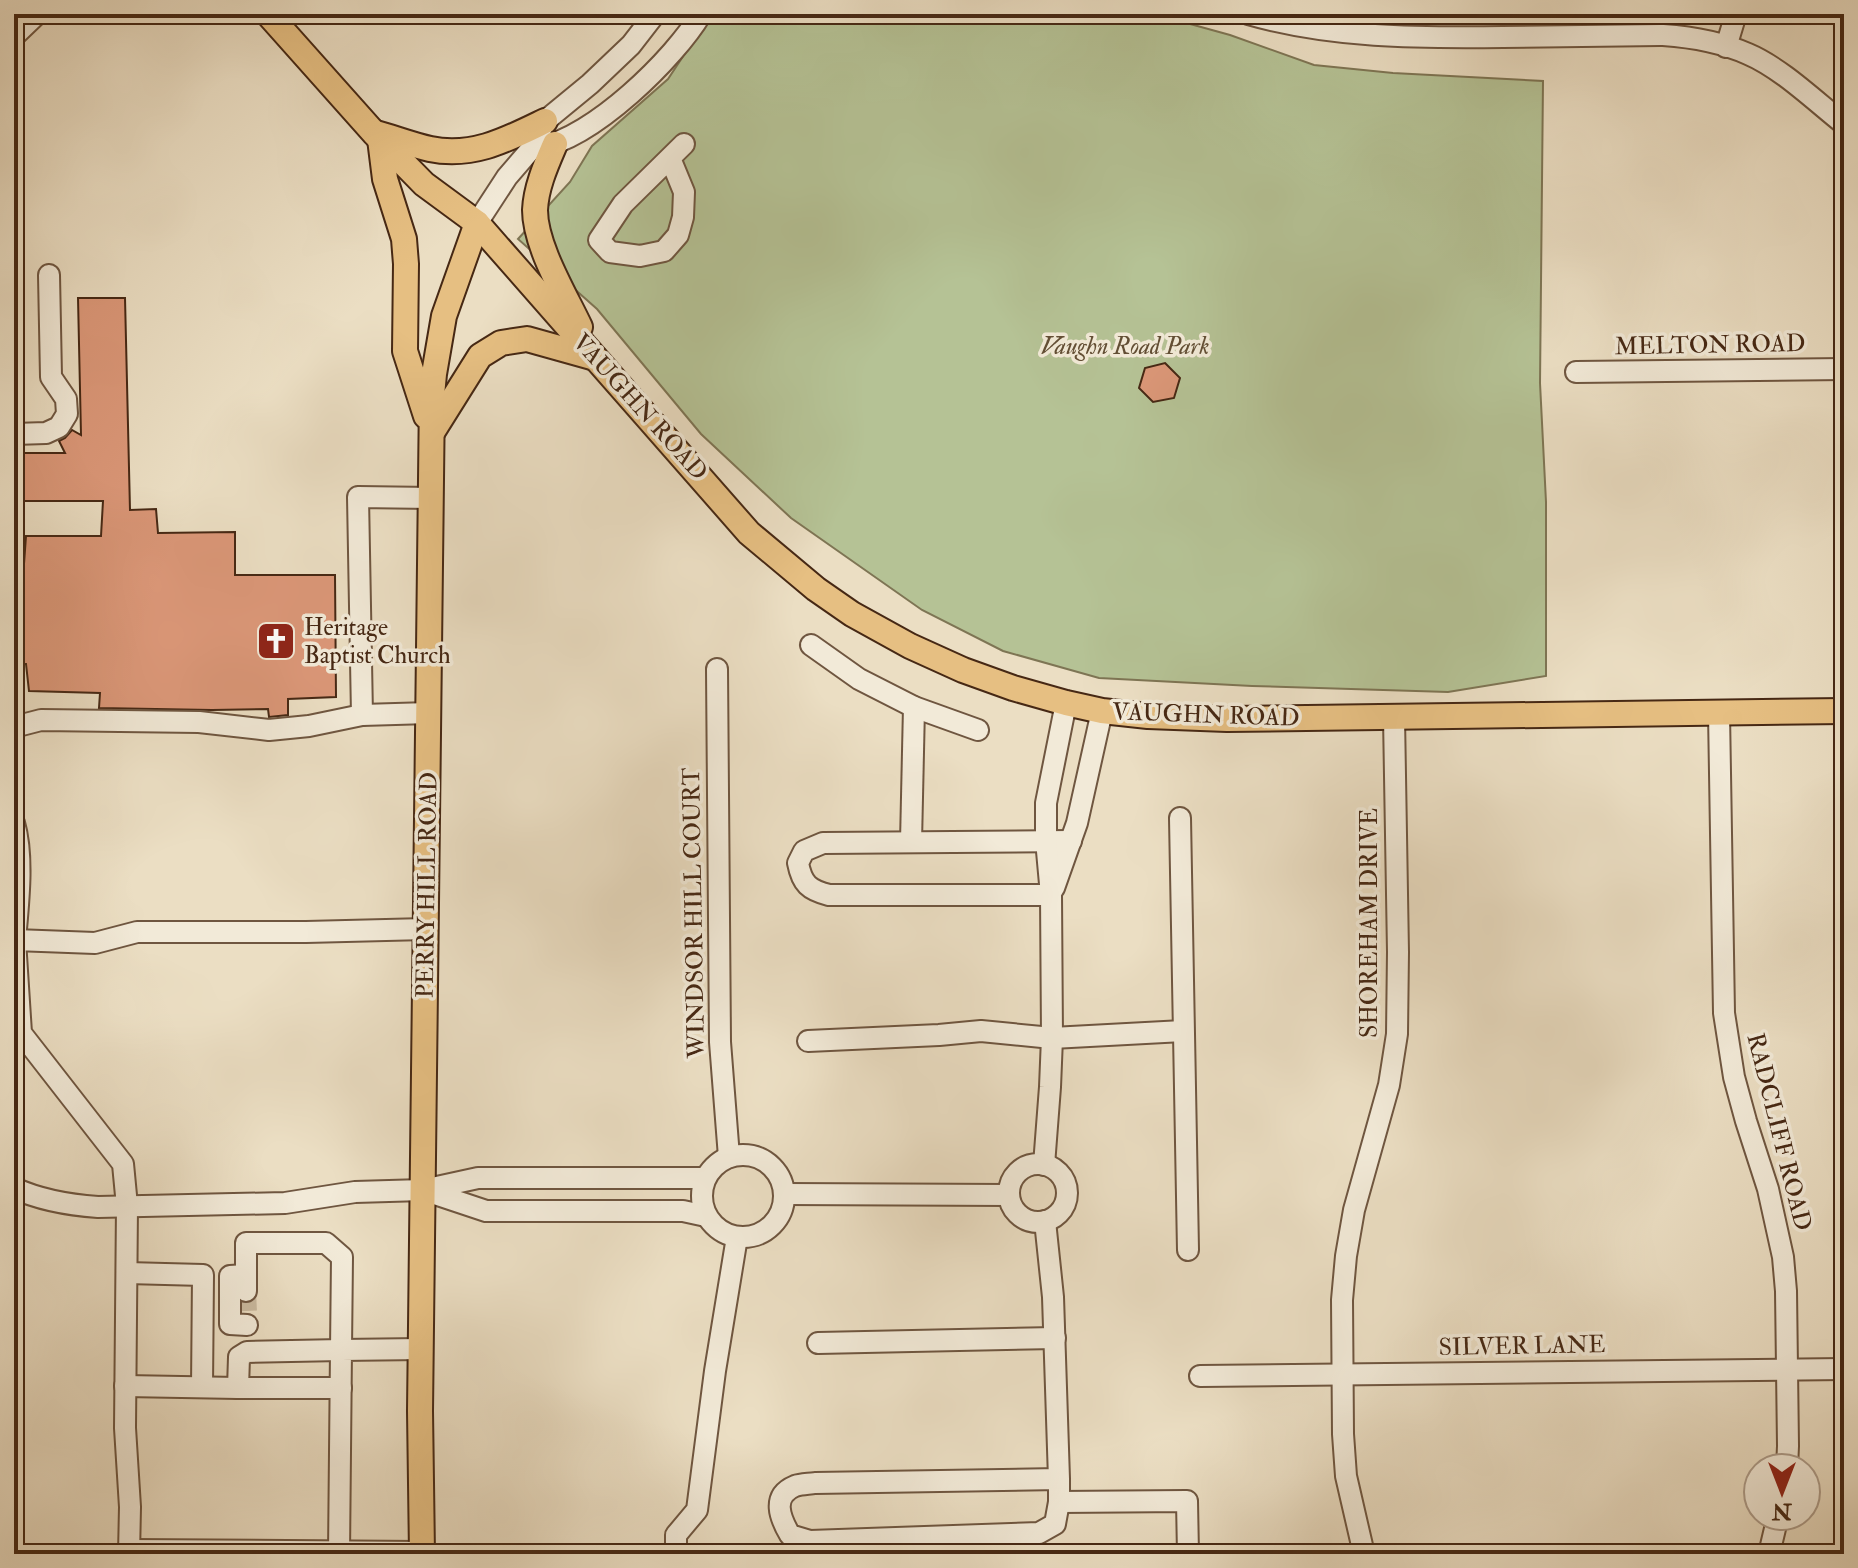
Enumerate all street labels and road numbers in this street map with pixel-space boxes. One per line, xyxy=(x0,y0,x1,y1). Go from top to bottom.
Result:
street label: VAUGHN ROAD xyxy=(566,327,714,487)
street label: MELTON ROAD xyxy=(1614,328,1806,362)
street label: VAUGHN ROAD xyxy=(1112,696,1300,734)
street label: WINDSOR HILL COURT xyxy=(676,767,712,1060)
street label: PERRY HILL ROAD xyxy=(410,772,444,998)
street label: SHOREHAM DRIVE xyxy=(1354,808,1385,1038)
street label: RADCLIFF ROAD xyxy=(1739,1030,1819,1234)
street label: SILVER LANE xyxy=(1438,1329,1606,1363)

